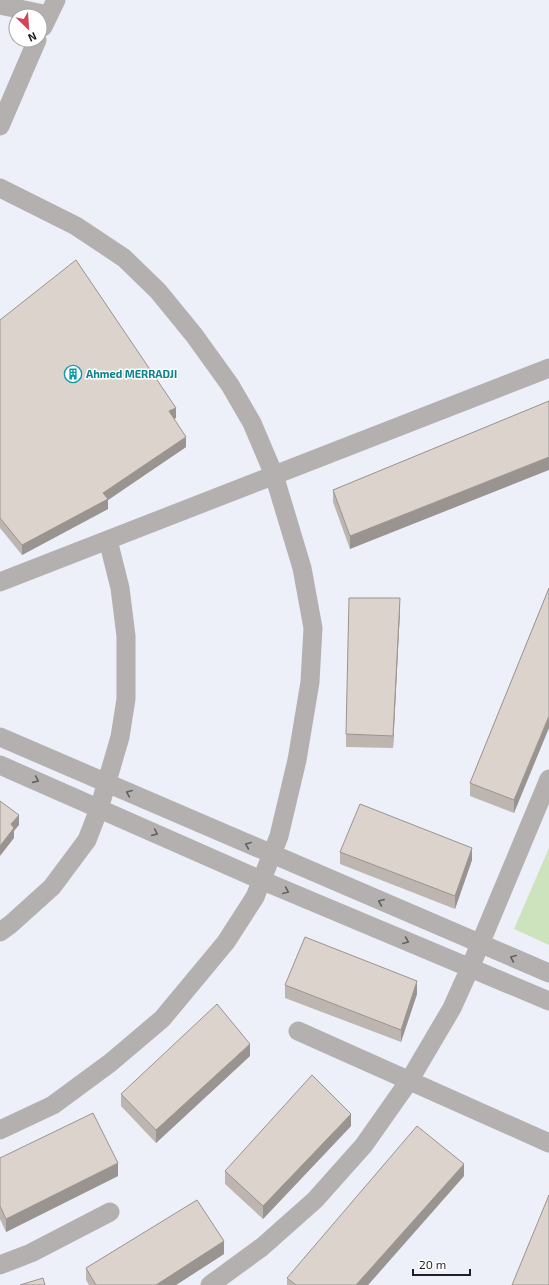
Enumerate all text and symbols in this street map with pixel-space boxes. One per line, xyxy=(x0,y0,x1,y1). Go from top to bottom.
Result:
north arrow xyxy=(8,8,48,48)
text: N xyxy=(26,30,39,45)
building icon: Ahmed MERRADJI xyxy=(63,364,83,384)
place label: Ahmed MERRADJI xyxy=(86,367,177,380)
one-way arrow xyxy=(32,776,39,784)
one-way arrow xyxy=(126,790,133,798)
one-way arrow xyxy=(150,828,158,836)
one-way arrow xyxy=(245,842,253,850)
one-way arrow xyxy=(283,886,290,894)
one-way arrow xyxy=(377,898,384,906)
one-way arrow xyxy=(402,936,410,944)
one-way arrow xyxy=(510,955,518,963)
scale bar xyxy=(413,1251,470,1277)
text: 20 m xyxy=(419,1257,446,1271)

